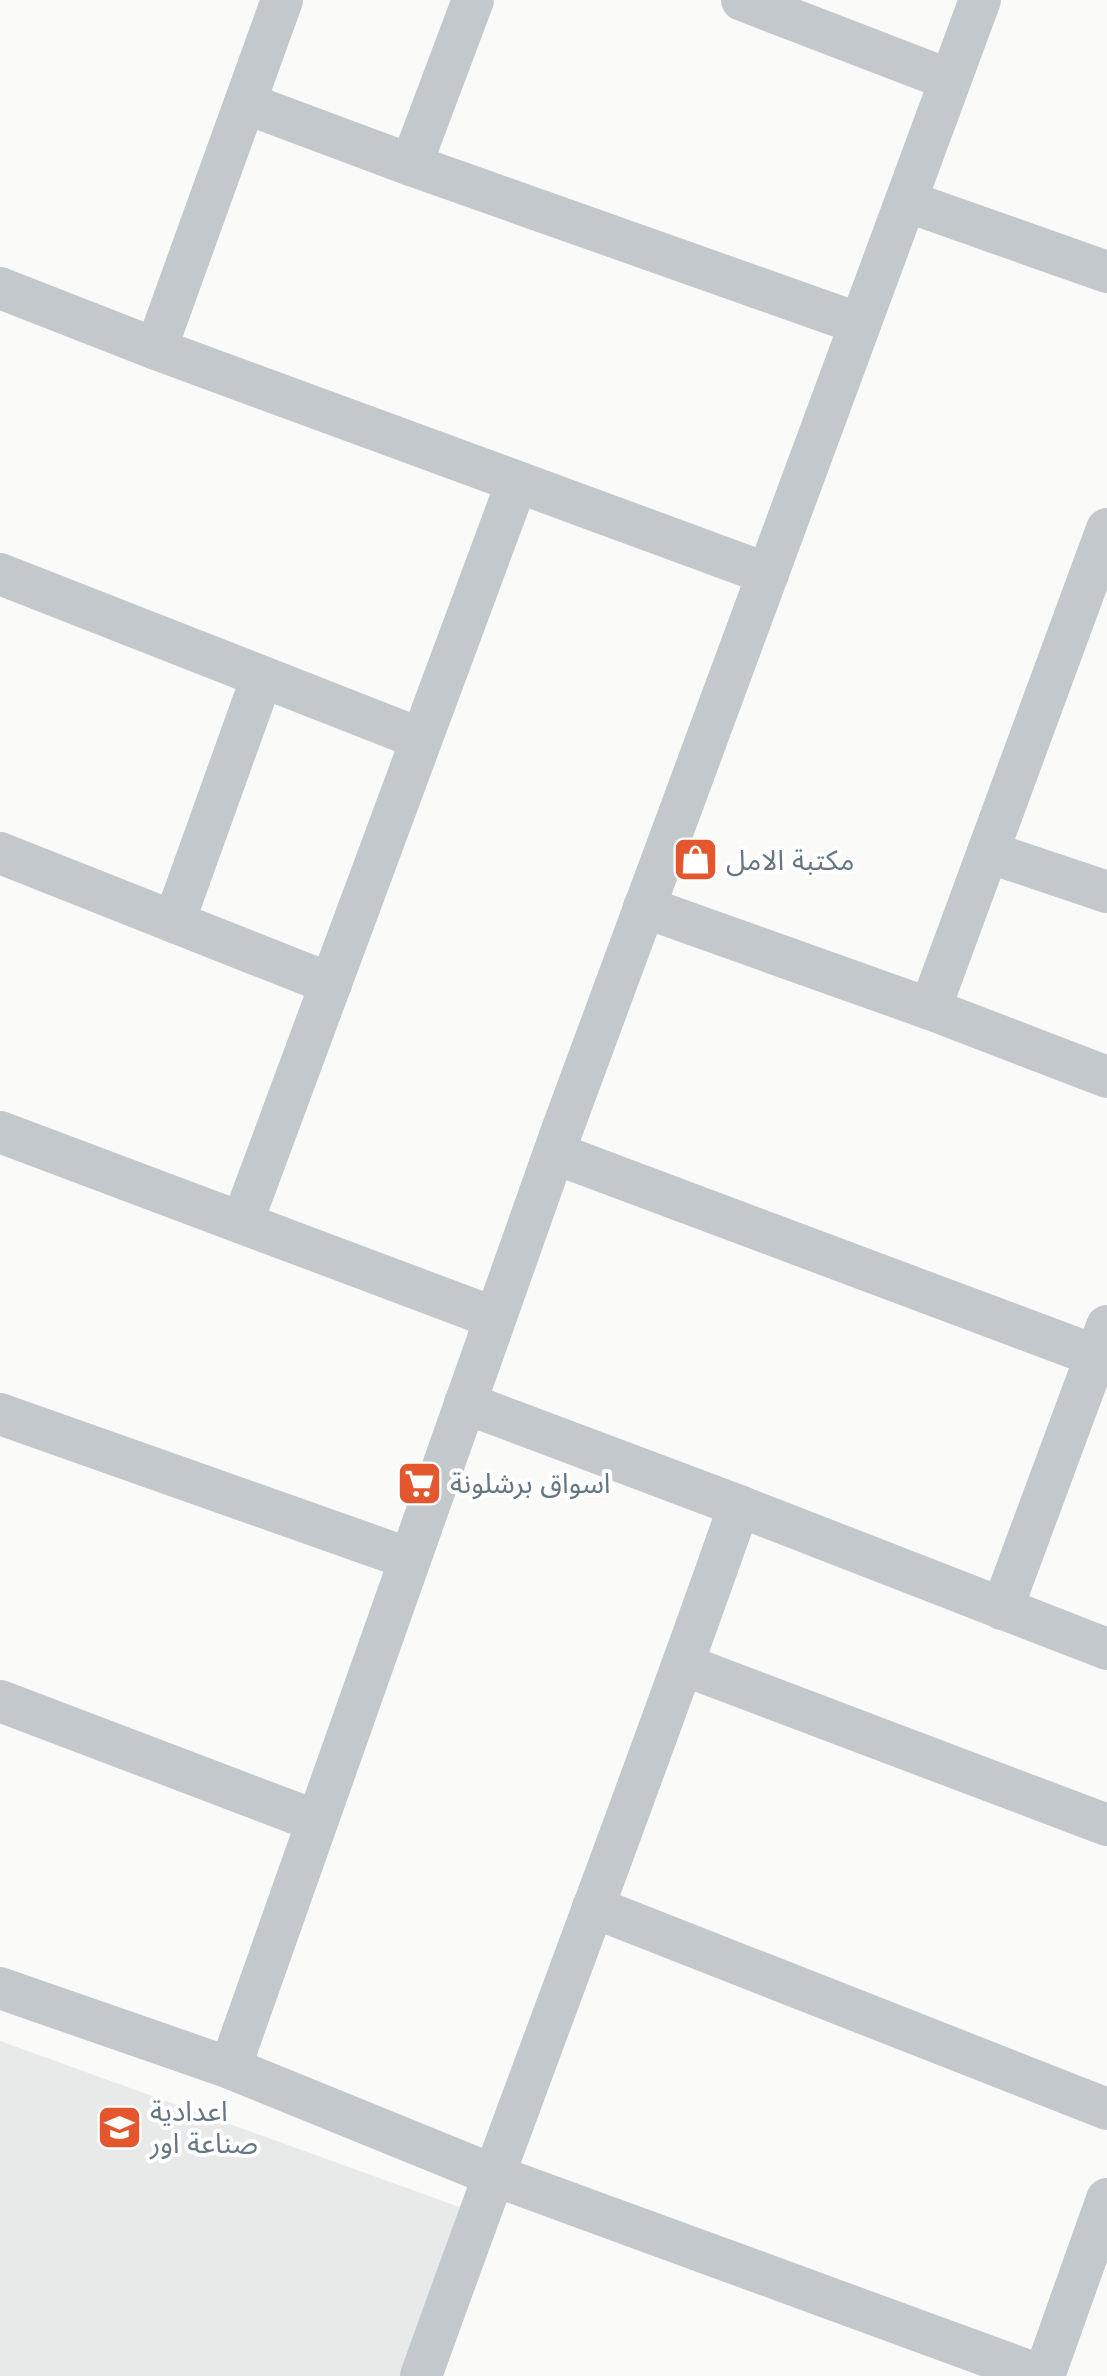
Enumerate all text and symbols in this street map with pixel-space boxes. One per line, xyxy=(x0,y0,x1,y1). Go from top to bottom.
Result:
shop icon: مكتبة الامل xyxy=(671,836,719,884)
place label: مكتبة الامل xyxy=(726,843,855,877)
supermarket icon: اسواق برشلونة xyxy=(395,1459,443,1507)
place label: اسواق برشلونة xyxy=(450,1466,611,1500)
place label: اعدادية صناعة اور xyxy=(149,2094,258,2160)
school or university icon: اعدادية صناعة اور xyxy=(95,2103,143,2151)

